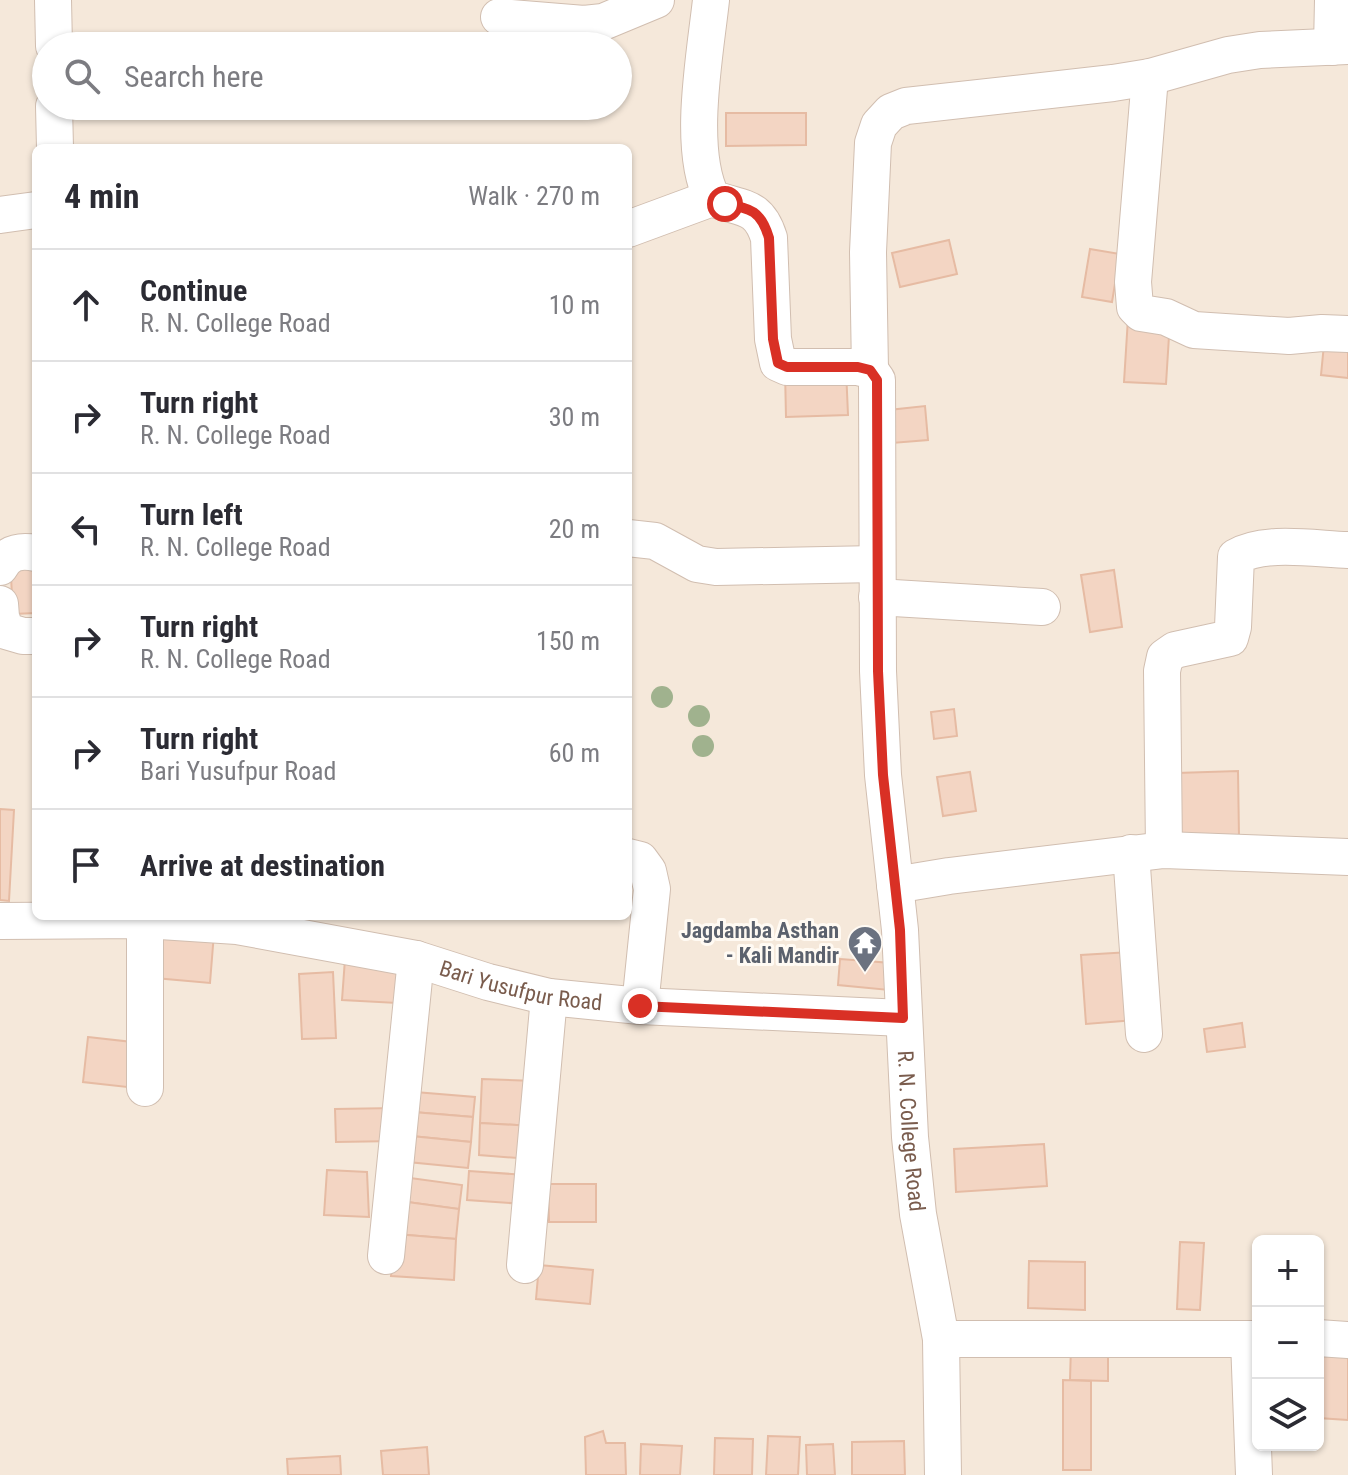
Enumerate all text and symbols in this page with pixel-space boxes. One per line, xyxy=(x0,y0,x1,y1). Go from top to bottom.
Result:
search box xyxy=(32,32,632,120)
icon: search xyxy=(60,54,104,98)
text: Search here xyxy=(124,59,264,94)
text: 4 min xyxy=(64,176,140,216)
text: Walk · 270 m xyxy=(468,181,600,211)
route start xyxy=(707,186,743,222)
text: Continue xyxy=(140,273,247,308)
icon: ahead xyxy=(64,283,108,327)
text: 10 m xyxy=(549,290,600,320)
text: R. N. College Road xyxy=(140,308,331,338)
text: Turn right xyxy=(140,385,258,420)
icon: right xyxy=(64,395,108,439)
text: 30 m xyxy=(549,402,600,432)
text: R. N. College Road xyxy=(140,420,331,450)
text: Turn left xyxy=(140,497,243,532)
icon: left xyxy=(64,507,108,551)
text: 20 m xyxy=(549,514,600,544)
text: R. N. College Road xyxy=(140,532,331,562)
text: Turn right xyxy=(140,609,258,644)
icon: right xyxy=(64,619,108,663)
text: 150 m xyxy=(536,626,600,656)
text: R. N. College Road xyxy=(140,644,331,674)
text: Turn right xyxy=(140,721,258,756)
icon: right xyxy=(64,731,108,775)
text: 60 m xyxy=(549,738,600,768)
text: Bari Yusufpur Road xyxy=(140,756,336,786)
icon: arrive xyxy=(64,843,108,887)
text: Arrive at destination xyxy=(140,848,385,883)
place label: Jagdamba Asthan - Kali Mandir xyxy=(681,918,839,968)
temple icon: Jagdamba Asthan - Kali Mandir xyxy=(846,924,884,974)
street label: Bari Yusufpur Road xyxy=(436,955,603,1015)
route end xyxy=(622,988,658,1024)
street label: R. N. College Road xyxy=(893,1050,930,1213)
map controls xyxy=(1252,1235,1324,1451)
button: + xyxy=(1252,1235,1324,1307)
button: − xyxy=(1252,1307,1324,1379)
button: layers xyxy=(1252,1379,1324,1451)

